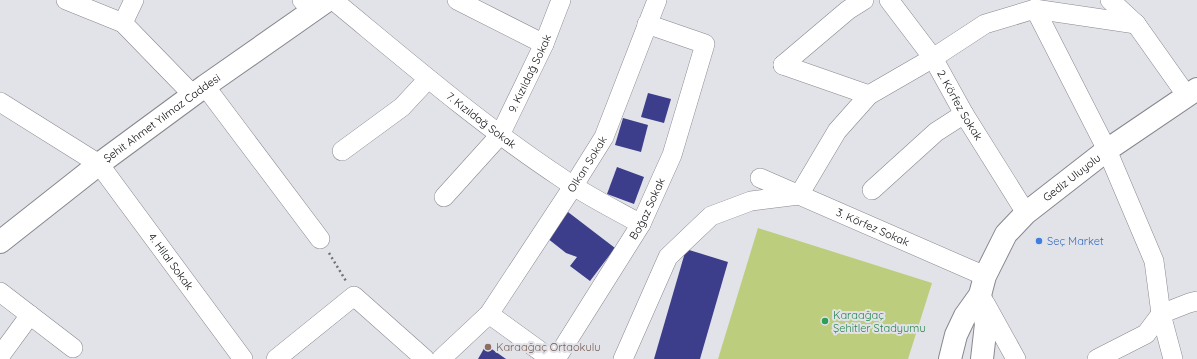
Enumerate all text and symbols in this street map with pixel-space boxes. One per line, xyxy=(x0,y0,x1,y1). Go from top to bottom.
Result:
street label: 9. Kızıldağ Sokak xyxy=(505,32,554,115)
street label: 2. Körfez Sokak xyxy=(934,68,986,143)
street label: Şehit Ahmet Yılmaz Caddesi xyxy=(101,71,223,165)
street label: 7. Kızıldağ Sokak xyxy=(444,89,519,151)
street label: Olkan Sokak xyxy=(564,133,610,195)
street label: Gediz Uluyolu xyxy=(1040,151,1103,204)
street label: Boğaz Sokak xyxy=(626,175,668,242)
street label: 3. Körfez Sokak xyxy=(834,205,912,249)
street label: 4. Hilal Sokak xyxy=(145,230,197,293)
place label: Seç Market xyxy=(1047,234,1104,248)
marker: Seç Market xyxy=(1034,236,1044,246)
place label: Karaağaç Şehitler Stadyumu xyxy=(833,308,926,335)
marker: Karaağaç Şehitler Stadyumu xyxy=(820,316,830,326)
place label: Karaağaç Ortaokulu xyxy=(496,340,600,354)
marker: Karaağaç Ortaokulu xyxy=(483,342,493,352)

